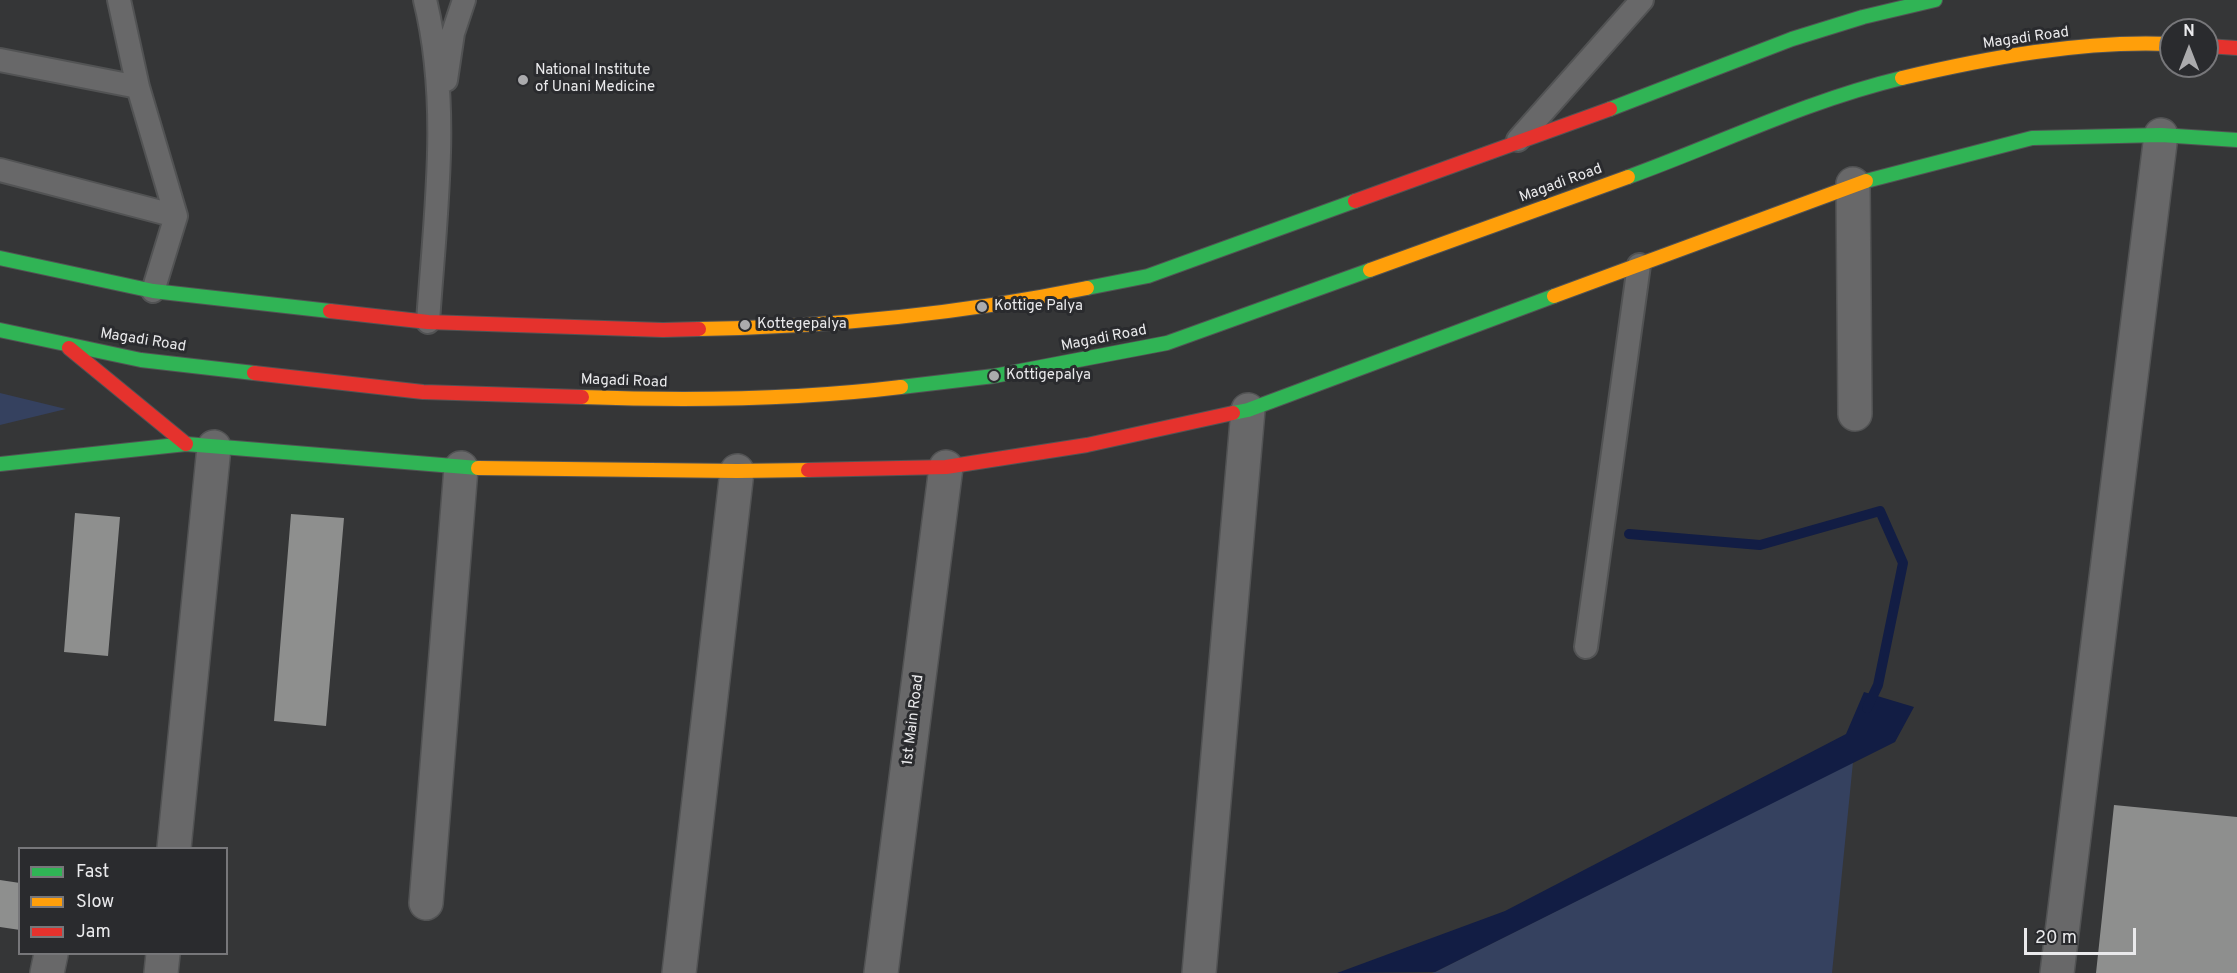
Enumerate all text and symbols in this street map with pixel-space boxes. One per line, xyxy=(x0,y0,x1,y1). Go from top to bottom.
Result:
north arrow xyxy=(2159,18,2219,78)
text: N xyxy=(2183,22,2195,42)
street label: Magadi Road xyxy=(1982,24,2070,54)
place label: National Institute of Unani Medicine xyxy=(535,62,655,97)
marker: National Institute of Unani Medicine xyxy=(516,73,530,87)
street label: Magadi Road xyxy=(1517,161,1605,207)
place label: Kottige Palya xyxy=(994,298,1083,316)
marker: Kottige Palya xyxy=(975,300,989,314)
place label: Kottegepalya xyxy=(757,316,847,334)
marker: Kottegepalya xyxy=(738,318,752,332)
street label: Magadi Road xyxy=(1060,322,1148,356)
street label: Magadi Road xyxy=(99,325,187,357)
place label: Kottigepalya xyxy=(1006,367,1091,385)
marker: Kottigepalya xyxy=(987,369,1001,383)
street label: Magadi Road xyxy=(580,371,668,393)
street label: 1st Main Road xyxy=(899,674,929,766)
legend xyxy=(18,847,228,955)
text: Fast xyxy=(76,861,109,884)
text: Slow xyxy=(76,891,114,914)
scale bar xyxy=(2027,916,2140,954)
text: Jam xyxy=(76,921,111,944)
text: 20 m xyxy=(2035,927,2077,950)

